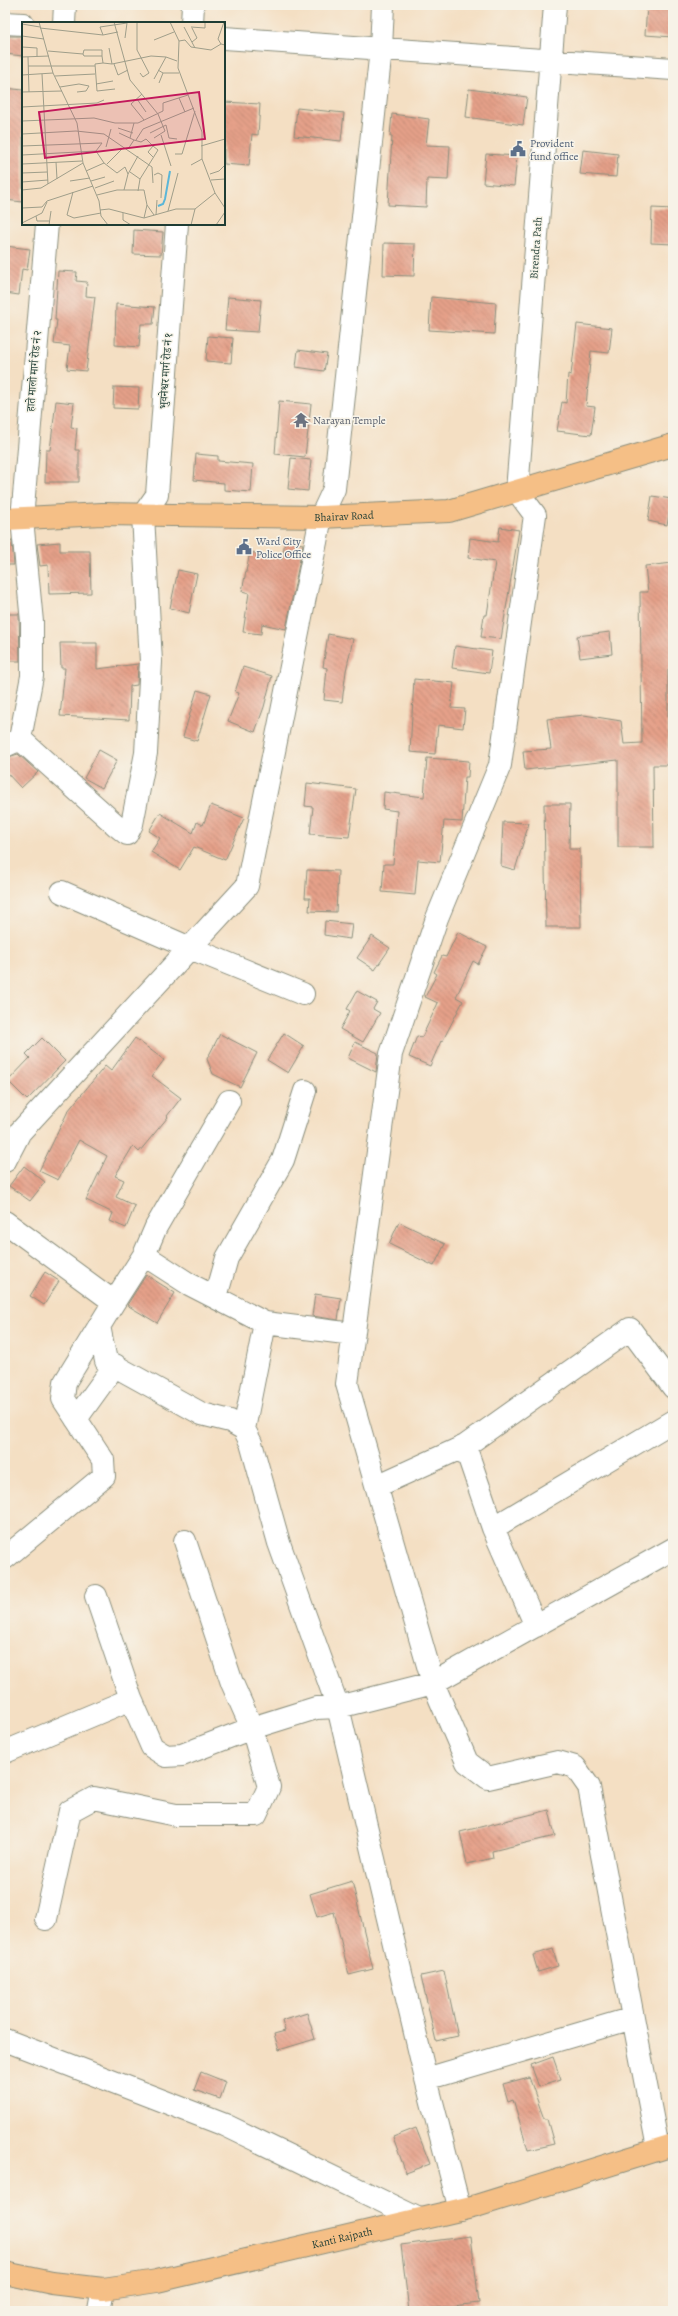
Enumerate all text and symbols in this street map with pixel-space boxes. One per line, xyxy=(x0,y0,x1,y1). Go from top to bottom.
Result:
inset map xyxy=(22,22,225,225)
place label: Provident fund office xyxy=(530,136,578,164)
public building icon: Provident fund office xyxy=(509,140,527,158)
street label: Birendra Path xyxy=(526,216,546,280)
street label: हाते मालो मार्ग रोड नं २ xyxy=(23,330,45,413)
street label: भुवनेश्वर मार्ग रोड नं १ xyxy=(156,332,176,410)
temple icon: Narayan Temple xyxy=(292,411,310,429)
place label: Narayan Temple xyxy=(313,413,386,428)
street label: Bhairav Road xyxy=(314,507,374,525)
place label: Ward City Police Office xyxy=(255,534,311,562)
public building icon: Ward City Police Office xyxy=(235,538,253,556)
street label: Kanti Rajpath xyxy=(310,2223,374,2252)

